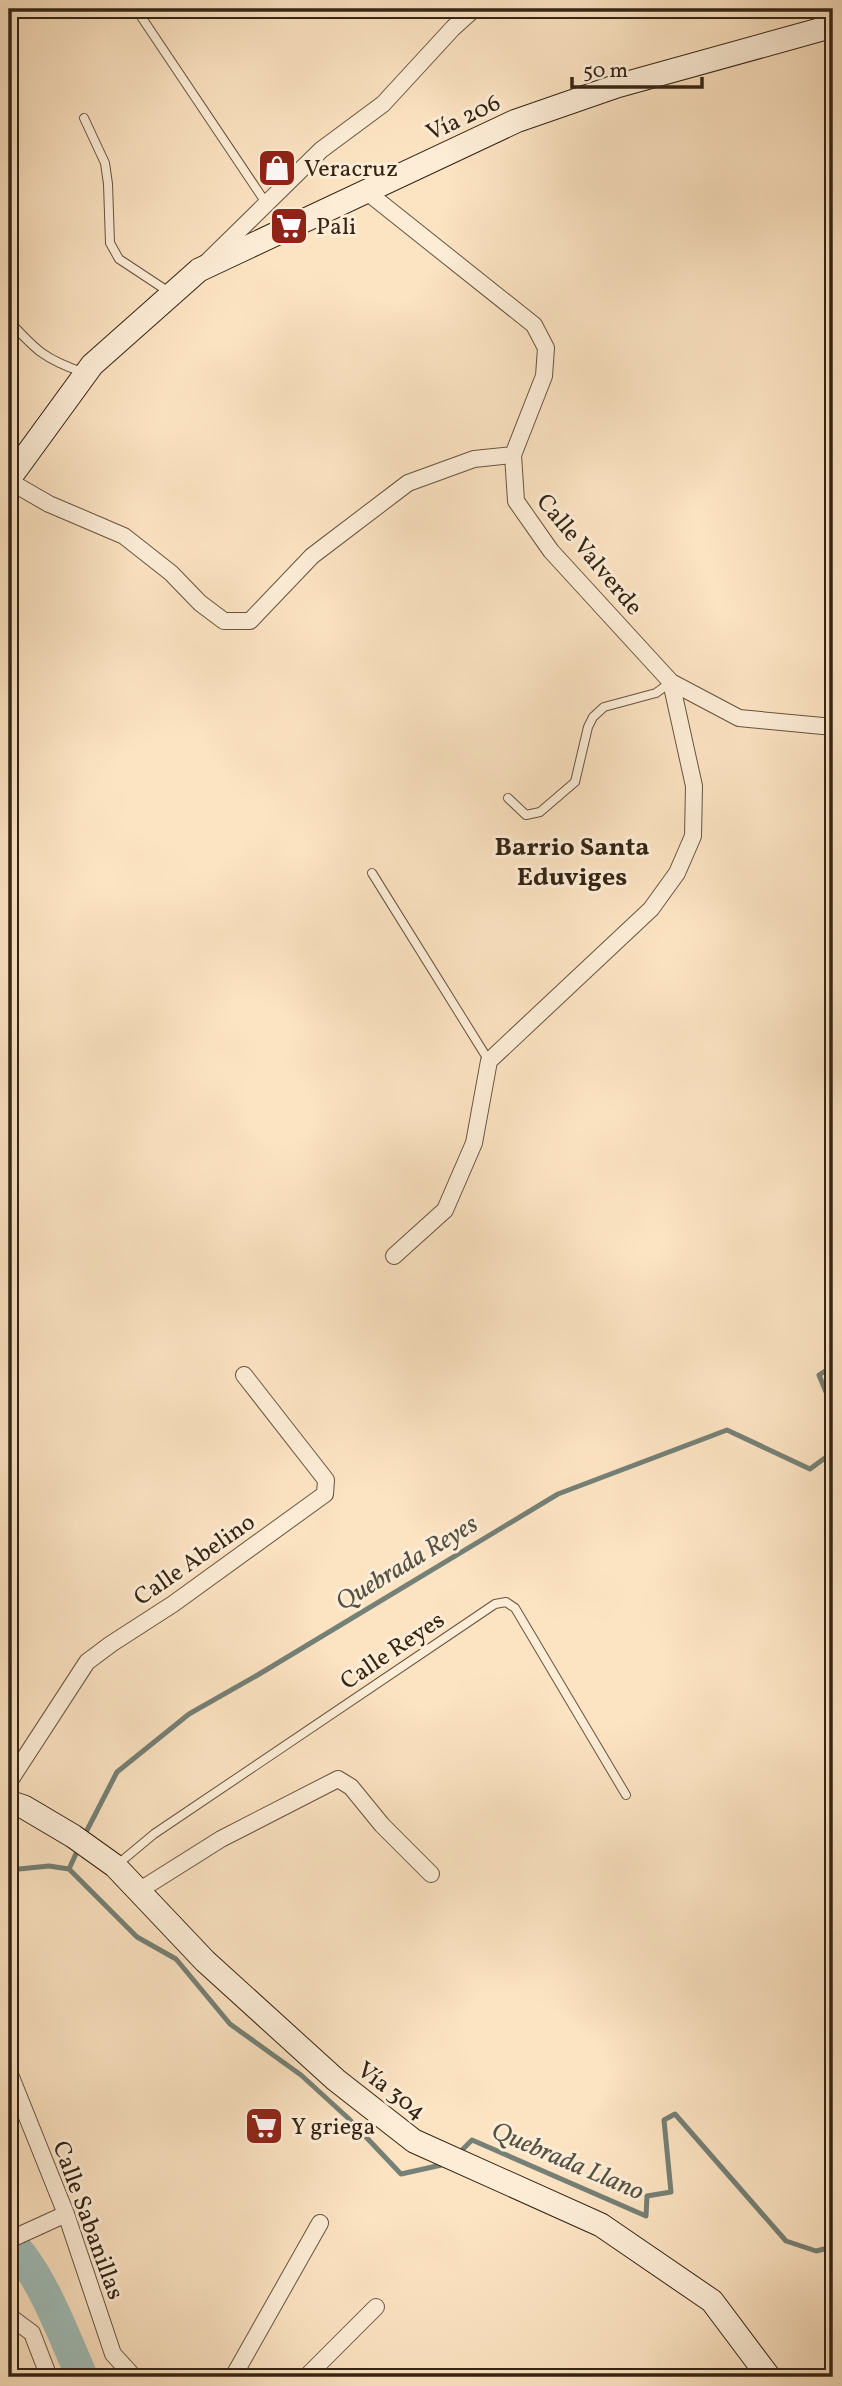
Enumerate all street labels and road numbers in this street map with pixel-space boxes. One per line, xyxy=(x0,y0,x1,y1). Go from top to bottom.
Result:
street label: Vía 206 xyxy=(421,87,507,151)
street label: Calle Valverde xyxy=(527,487,650,624)
street label: Calle Abelino xyxy=(128,1506,263,1615)
street label: Calle Reyes xyxy=(334,1604,452,1699)
street label: Vía 304 xyxy=(349,2054,433,2129)
street label: Calle Sabanillas xyxy=(43,2137,132,2305)

